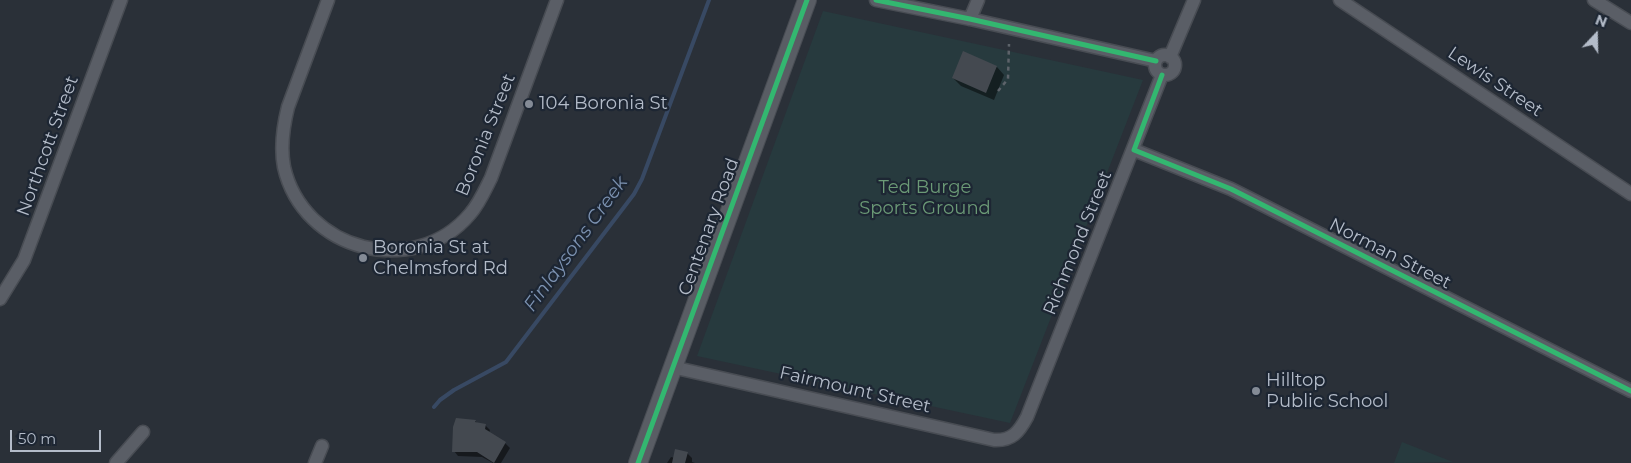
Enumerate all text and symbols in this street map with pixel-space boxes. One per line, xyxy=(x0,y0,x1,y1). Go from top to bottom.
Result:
north arrow xyxy=(1571,10,1621,60)
text: N xyxy=(1593,11,1610,31)
street label: Lewis Street xyxy=(1443,42,1547,122)
street label: Boronia Street xyxy=(452,71,520,199)
street label: Northcott Street xyxy=(13,73,83,219)
place label: 104 Boronia St xyxy=(539,93,668,115)
marker: 104 Boronia St xyxy=(523,98,535,110)
street label: Centenary Road xyxy=(674,155,744,299)
street label: Richmond Street xyxy=(1039,168,1117,318)
water label: Finlaysons Creek xyxy=(519,172,633,316)
park label: Ted Burge Sports Ground xyxy=(859,177,991,220)
street label: Norman Street xyxy=(1325,214,1455,294)
place label: Boronia St at Chelmsford Rd xyxy=(373,237,508,280)
marker: Boronia St at Chelmsford Rd xyxy=(357,252,369,264)
street label: Fairmount Street xyxy=(777,362,933,418)
place label: Hilltop Public School xyxy=(1266,370,1388,412)
marker: Hilltop Public School xyxy=(1250,385,1262,397)
scale bar xyxy=(12,420,104,452)
text: 50 m xyxy=(18,429,56,448)

